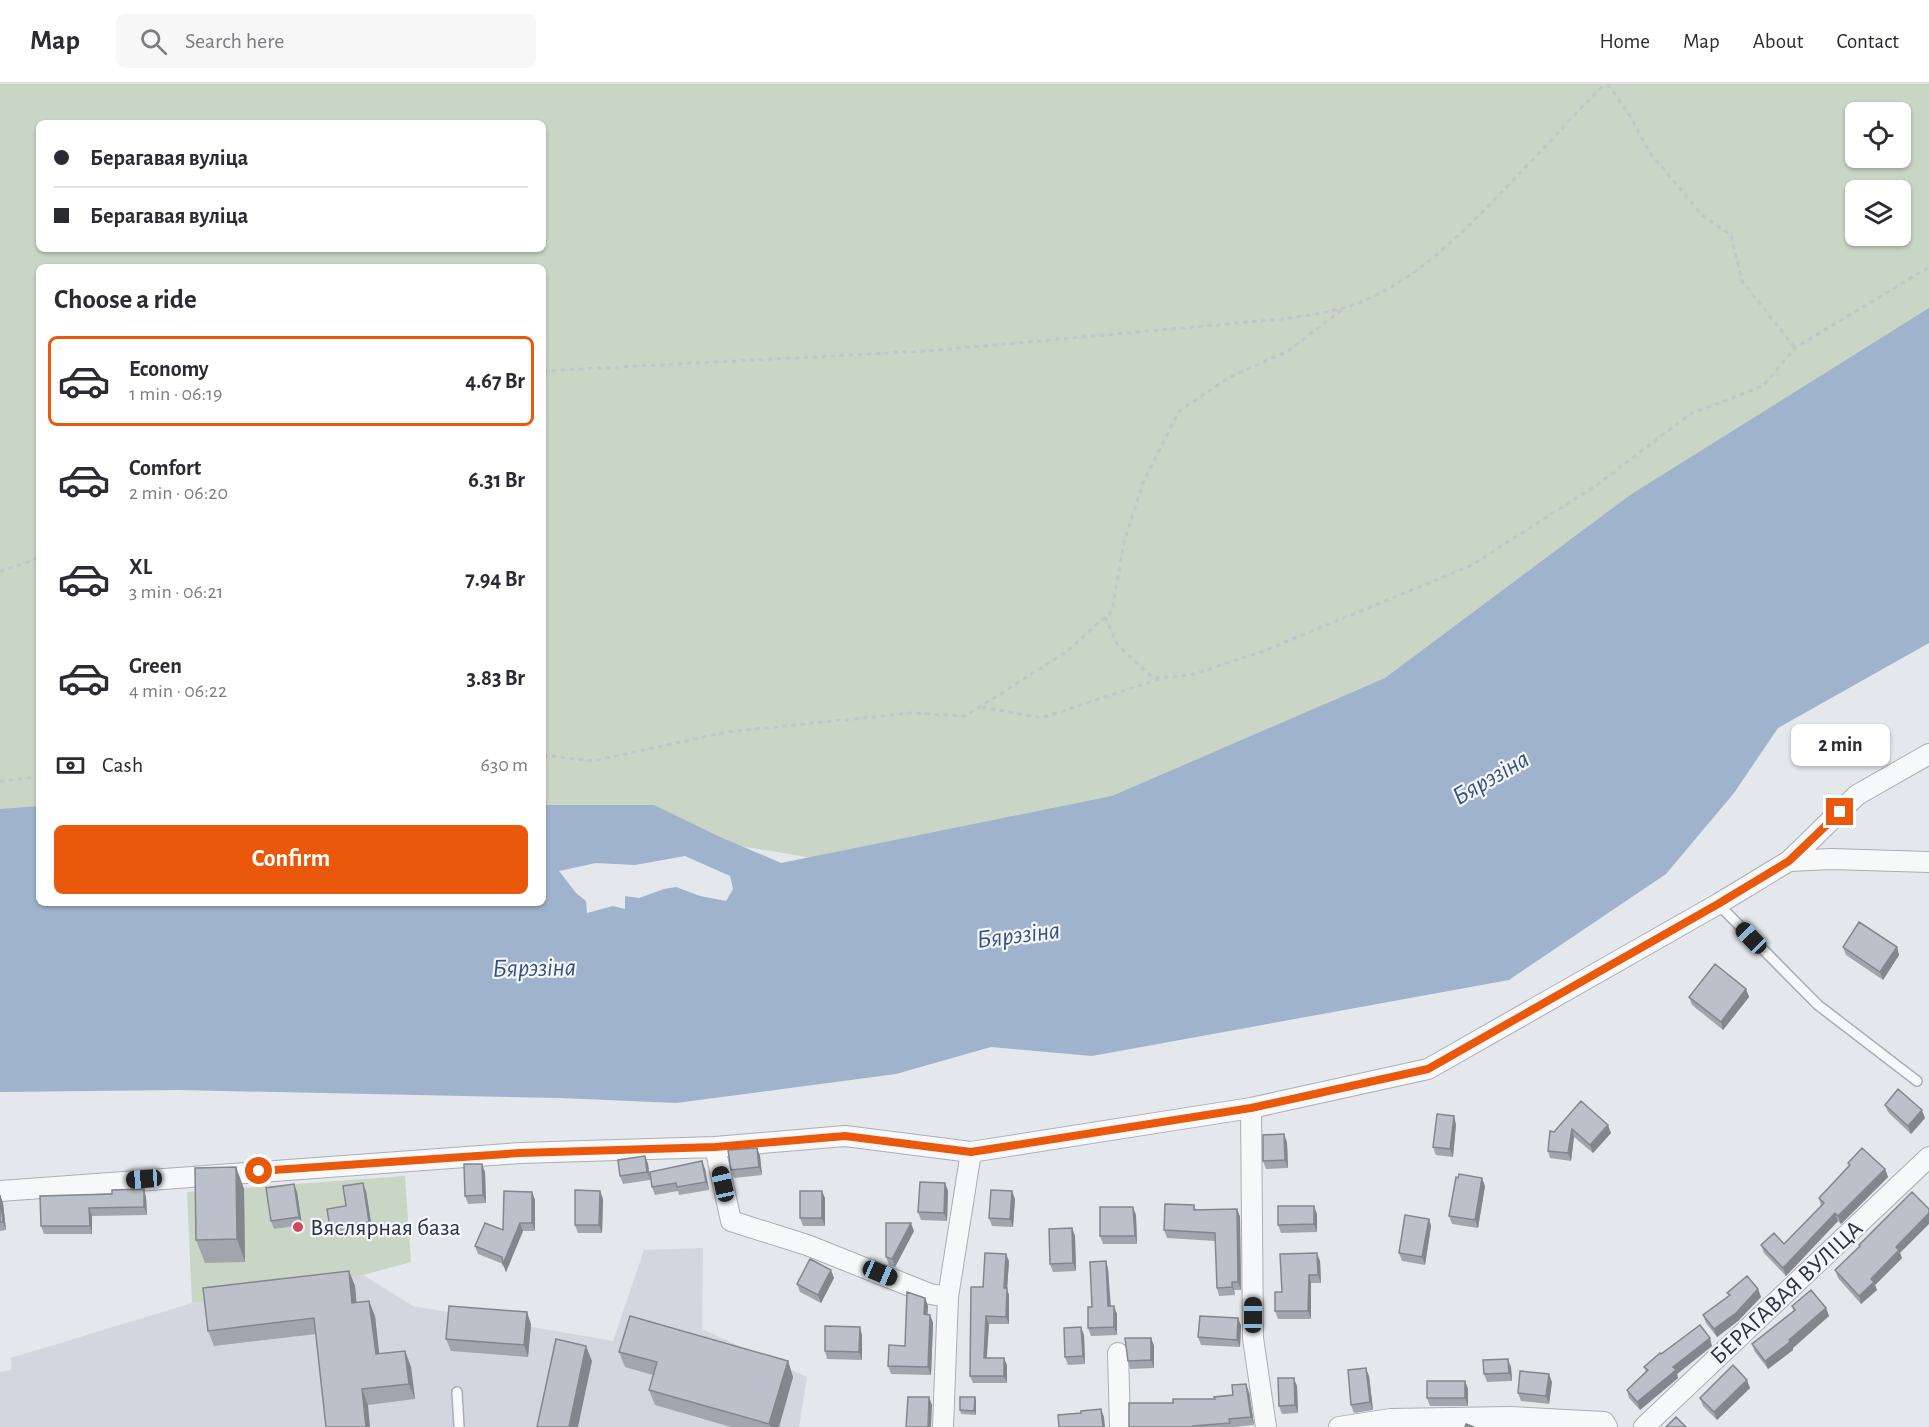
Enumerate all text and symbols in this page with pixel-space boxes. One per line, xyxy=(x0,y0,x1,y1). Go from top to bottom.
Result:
search box xyxy=(116,14,536,68)
icon: search xyxy=(137,25,170,58)
text: Map xyxy=(30,27,80,55)
text: Search here xyxy=(185,30,284,52)
text: Home xyxy=(1599,31,1650,52)
text: Map xyxy=(1683,31,1720,52)
text: About xyxy=(1753,31,1803,52)
text: Contact xyxy=(1836,31,1899,52)
map controls xyxy=(1845,102,1911,246)
button: locate xyxy=(1845,102,1911,168)
text: Берагавая вуліца xyxy=(90,147,248,169)
button: layers xyxy=(1845,180,1911,246)
text: Берагавая вуліца xyxy=(90,205,248,227)
text: Choose a ride xyxy=(54,286,197,313)
icon: car xyxy=(57,354,111,408)
text: Economy xyxy=(129,358,209,380)
text: 4.67 Br xyxy=(465,370,525,392)
text: 1 min · 06:19 xyxy=(129,384,222,404)
icon: car xyxy=(57,453,111,507)
text: Comfort xyxy=(129,457,201,479)
text: 6.31 Br xyxy=(468,469,525,491)
text: 2 min · 06:20 xyxy=(129,483,228,503)
icon: car xyxy=(57,552,111,606)
text: XL xyxy=(129,556,152,578)
text: 7.94 Br xyxy=(465,568,525,590)
text: 3 min · 06:21 xyxy=(129,582,223,602)
icon: car xyxy=(57,651,111,705)
text: Green xyxy=(129,655,182,677)
text: 3.83 Br xyxy=(467,667,525,689)
text: 4 min · 06:22 xyxy=(129,681,227,701)
callout: 2 min xyxy=(1790,725,1890,767)
text: 2 min xyxy=(1818,735,1863,755)
water label: Бярэзіна xyxy=(1448,746,1533,810)
icon: cash xyxy=(54,749,87,782)
text: Cash xyxy=(102,754,143,776)
text: 630 m xyxy=(481,755,528,775)
route end xyxy=(1826,798,1853,825)
button: Confirm xyxy=(54,825,528,894)
water label: Бярэзіна xyxy=(975,917,1061,953)
car xyxy=(1732,919,1770,957)
water label: Бярэзіна xyxy=(492,954,576,982)
route start xyxy=(245,1157,272,1184)
car xyxy=(710,1164,736,1204)
car xyxy=(125,1169,163,1189)
place label: Вяслярная база xyxy=(310,1216,461,1240)
street label: БЕРАГАВАЯ ВУЛІЦА xyxy=(1706,1216,1867,1369)
marker: Вяслярная база xyxy=(291,1220,305,1234)
car xyxy=(860,1258,900,1288)
car xyxy=(1244,1297,1262,1333)

